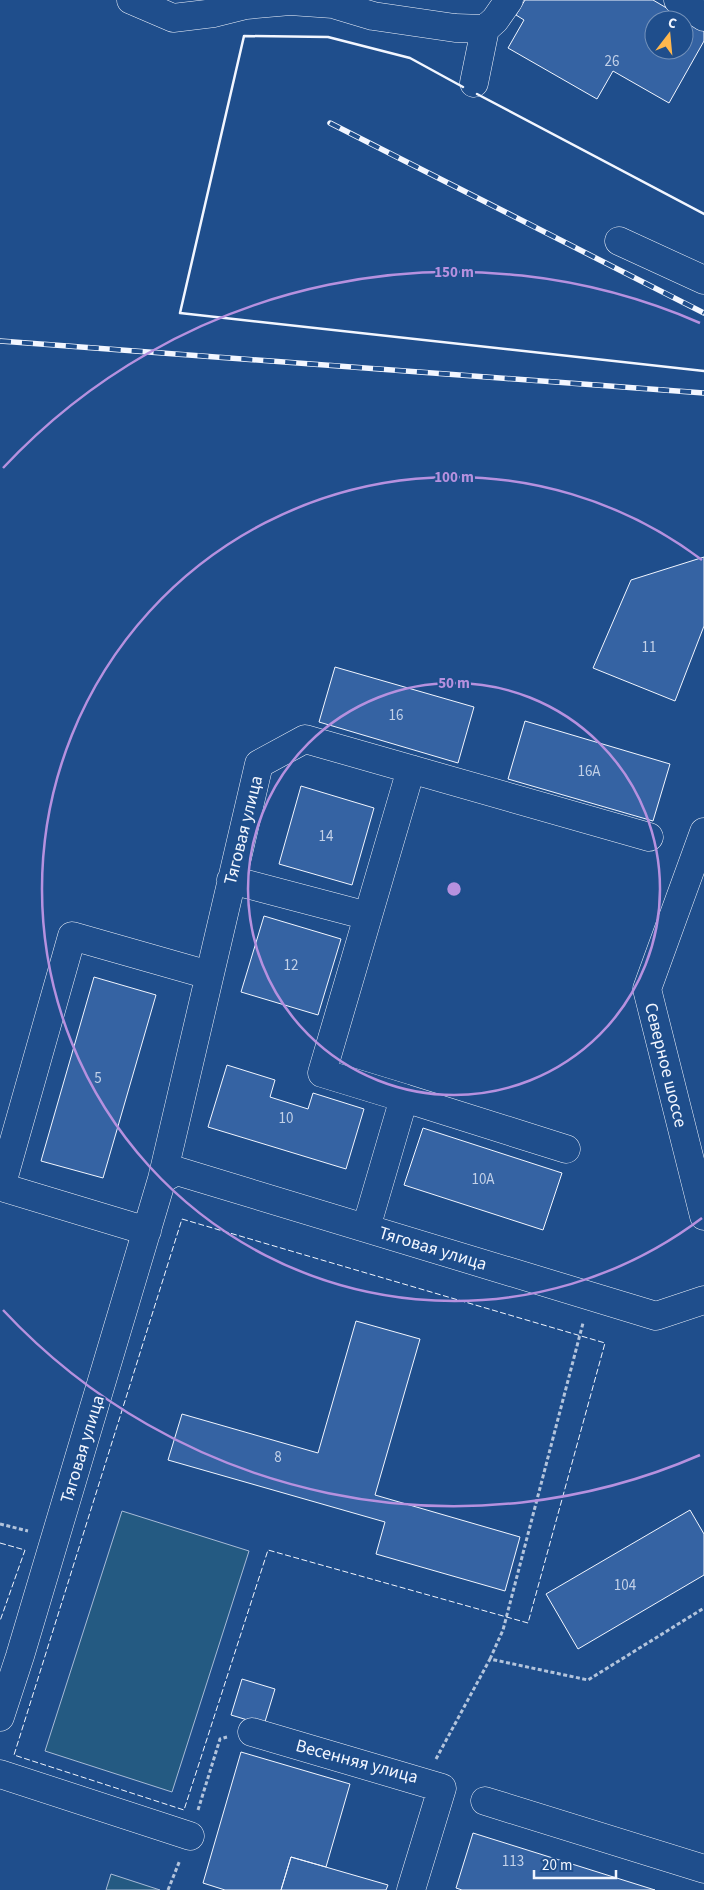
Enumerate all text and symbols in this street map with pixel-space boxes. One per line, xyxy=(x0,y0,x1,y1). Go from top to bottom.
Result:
north arrow xyxy=(644,10,694,60)
text: С xyxy=(666,13,679,34)
house number: 26 xyxy=(605,51,619,72)
text: 150 m xyxy=(434,262,474,283)
text: 100 m xyxy=(434,467,474,488)
house number: 11 xyxy=(642,637,656,658)
text: 50 m xyxy=(438,673,470,694)
house number: 16 xyxy=(389,705,403,726)
house number: 16А xyxy=(577,761,601,782)
street label: Тяговая улица xyxy=(218,773,269,887)
house number: 14 xyxy=(319,826,334,847)
centre of rings xyxy=(445,880,463,898)
house number: 12 xyxy=(284,955,298,976)
street label: Северное шоссе xyxy=(638,1000,693,1130)
house number: 5 xyxy=(94,1068,102,1089)
house number: 10 xyxy=(279,1108,293,1129)
house number: 10А xyxy=(471,1169,495,1190)
street label: Тяговая улица xyxy=(376,1220,490,1277)
street label: Тяговая улица xyxy=(54,1392,111,1506)
house number: 8 xyxy=(274,1447,282,1468)
house number: 104 xyxy=(614,1575,637,1596)
street label: Весенняя улица xyxy=(293,1733,421,1790)
scale bar xyxy=(534,1848,616,1880)
house number: 113 xyxy=(502,1851,524,1872)
text: 20 m xyxy=(542,1855,572,1876)

